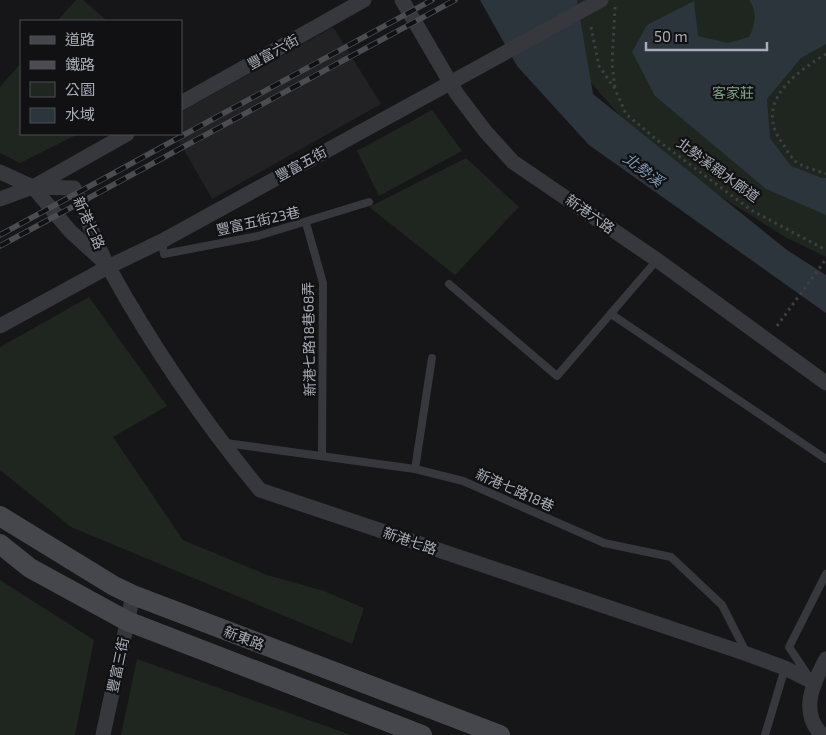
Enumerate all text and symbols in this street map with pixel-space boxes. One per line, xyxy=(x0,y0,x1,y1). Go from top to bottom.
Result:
legend xyxy=(20,20,182,135)
scale bar xyxy=(646,20,767,52)
text: 50 m xyxy=(654,27,688,45)
text: 道路 xyxy=(65,30,95,48)
street label: 豐富六街 xyxy=(244,31,301,73)
text: 鐵路 xyxy=(65,55,95,73)
text: 公園 xyxy=(65,80,95,98)
park label: 客家莊 xyxy=(712,84,754,101)
text: 水域 xyxy=(65,105,95,123)
street label: 北勢溪親水廊道 xyxy=(674,134,763,205)
street label: 豐富五街 xyxy=(272,143,329,185)
water label: 北勢溪 xyxy=(620,148,669,191)
street label: 新港六路 xyxy=(562,191,618,237)
street label: 新港七路 xyxy=(70,194,109,252)
street label: 豐富五街23巷 xyxy=(214,203,302,238)
street label: 新港七路18巷68弄 xyxy=(299,282,318,396)
street label: 新港七路18巷 xyxy=(473,465,557,514)
street label: 新港七路 xyxy=(381,523,439,558)
street label: 新東路 xyxy=(222,622,267,653)
street label: 豐富三街 xyxy=(103,636,132,694)

